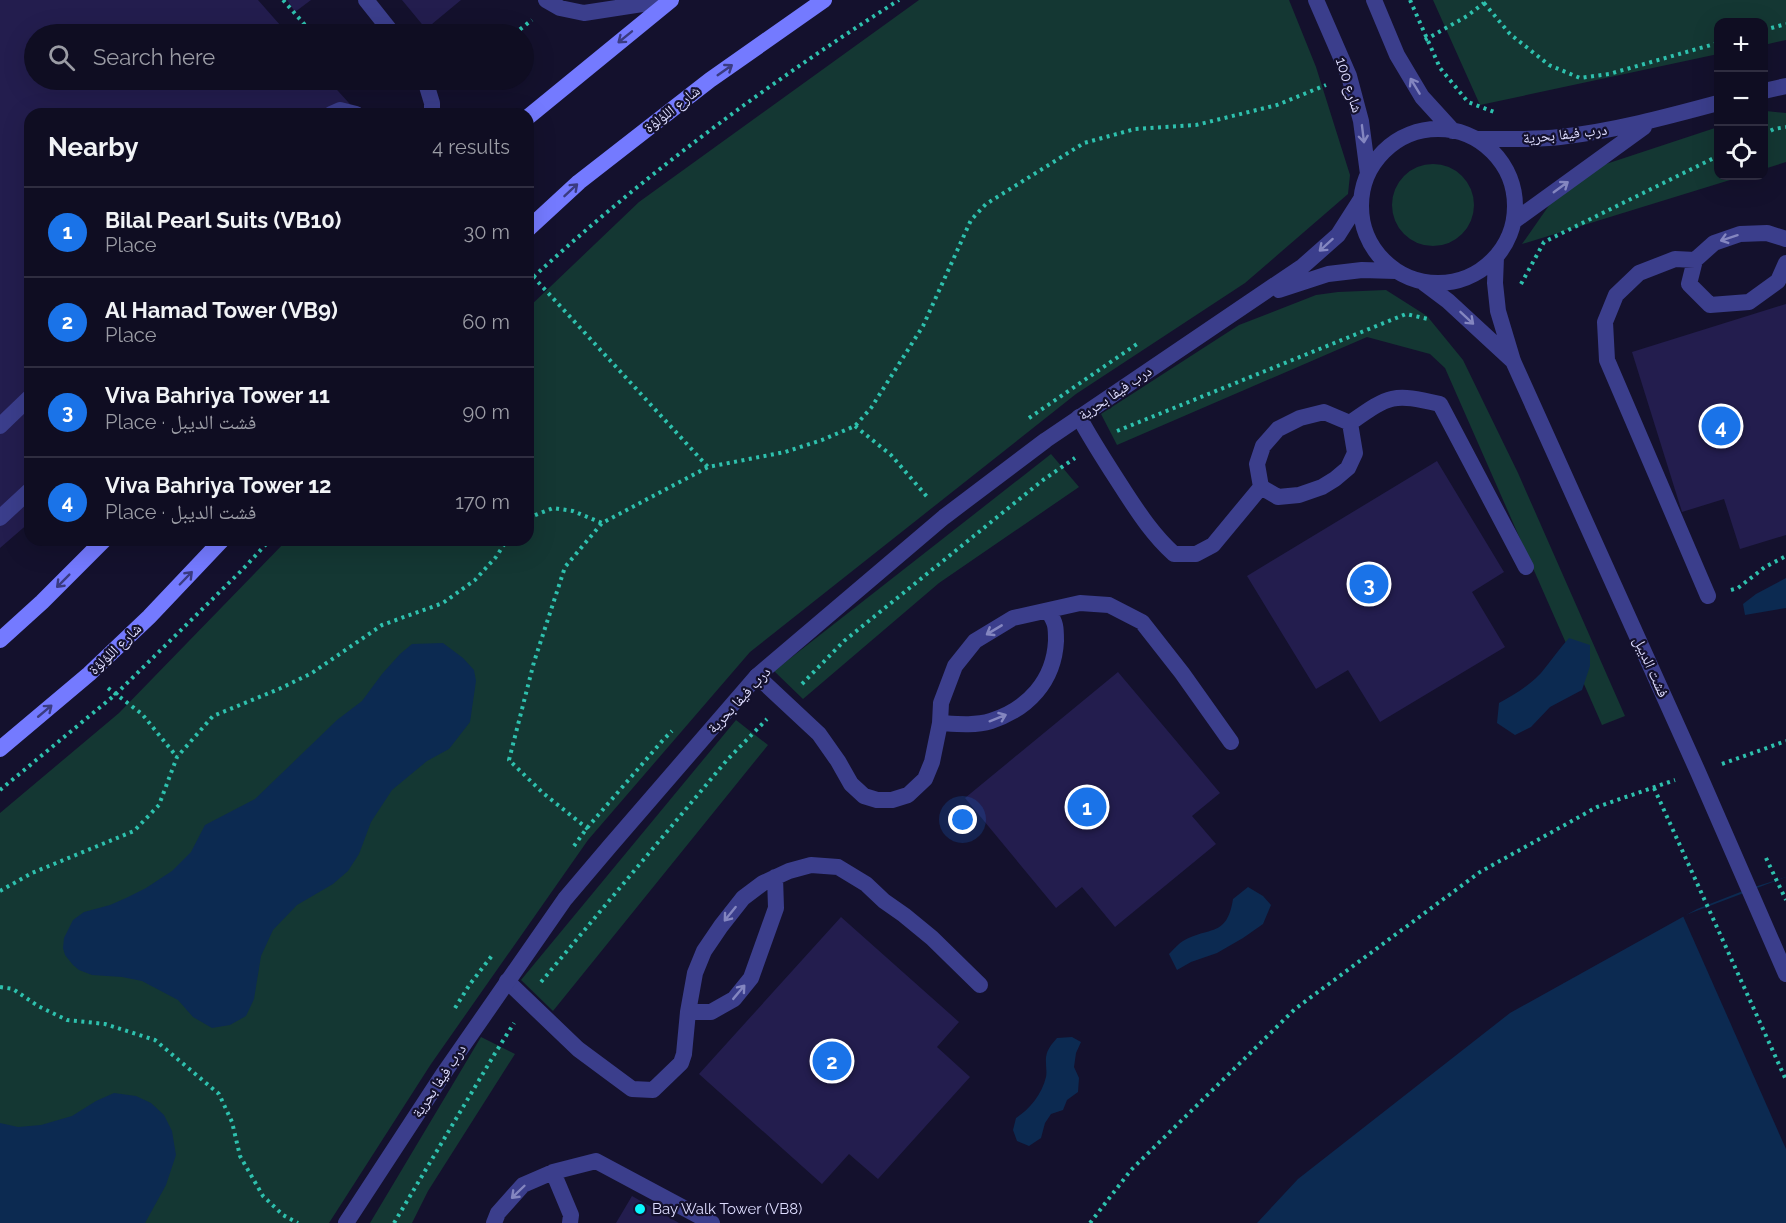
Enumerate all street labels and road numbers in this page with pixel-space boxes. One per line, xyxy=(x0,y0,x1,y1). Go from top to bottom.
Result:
street label: شارع 100 xyxy=(1331,55,1366,115)
street label: شارع اللؤلؤة xyxy=(640,81,704,137)
street label: درب فيفا بحرية xyxy=(1522,121,1608,147)
street label: درب فيفا بحرية xyxy=(1075,362,1155,424)
street label: شارع اللؤلؤة xyxy=(85,619,146,679)
street label: فشت الديبل xyxy=(1629,634,1672,701)
street label: درب فيفا بحرية xyxy=(704,663,774,737)
street label: درب فيفا بحرية xyxy=(408,1041,470,1121)

